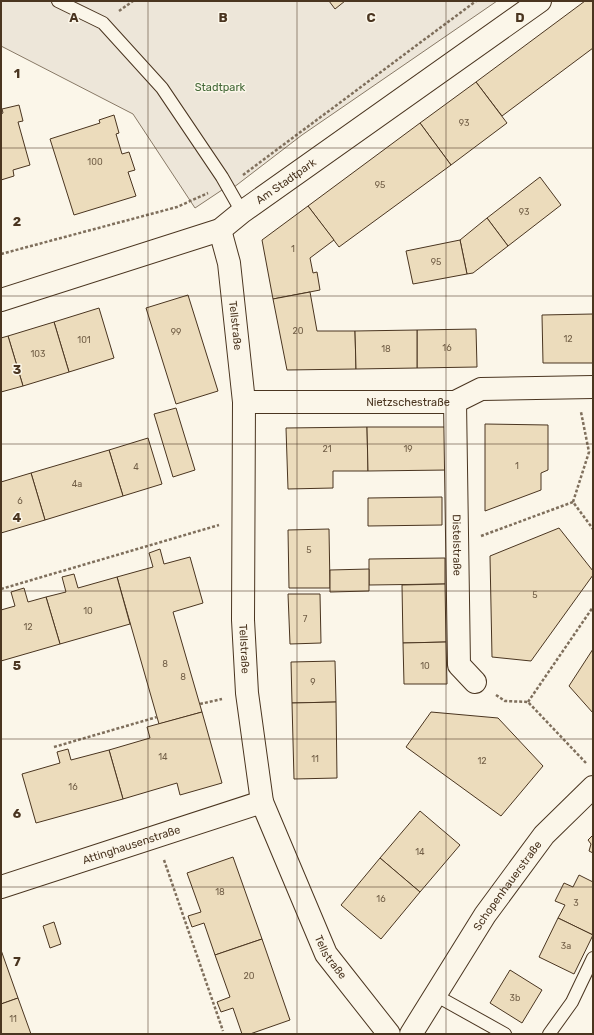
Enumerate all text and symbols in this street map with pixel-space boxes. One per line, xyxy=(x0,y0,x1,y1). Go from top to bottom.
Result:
text: A xyxy=(69,10,79,25)
text: B xyxy=(218,10,228,25)
text: C xyxy=(366,10,376,25)
text: D xyxy=(515,10,525,25)
text: 1 xyxy=(14,66,20,81)
park label: Stadtpark xyxy=(195,81,246,94)
house number: 93 xyxy=(459,118,469,128)
street label: Am Stadtpark xyxy=(254,156,319,207)
house number: 100 xyxy=(87,157,103,167)
house number: 95 xyxy=(375,180,385,190)
house number: 93 xyxy=(519,207,529,217)
text: 2 xyxy=(13,214,21,229)
house number: 1 xyxy=(291,244,295,254)
house number: 95 xyxy=(431,257,441,267)
street label: Tellstraße xyxy=(226,300,244,351)
house number: 20 xyxy=(293,326,304,336)
house number: 99 xyxy=(171,327,181,337)
house number: 12 xyxy=(563,334,573,344)
house number: 101 xyxy=(77,335,91,345)
house number: 16 xyxy=(442,343,452,353)
house number: 18 xyxy=(381,344,391,354)
house number: 103 xyxy=(31,349,45,359)
text: 3 xyxy=(13,362,22,377)
street label: Nietzschestraße xyxy=(366,396,450,409)
house number: 21 xyxy=(322,444,332,454)
house number: 19 xyxy=(403,444,413,454)
house number: 1 xyxy=(515,461,519,471)
house number: 4 xyxy=(133,462,139,472)
house number: 4a xyxy=(72,479,82,489)
house number: 6 xyxy=(17,496,23,506)
text: 4 xyxy=(13,510,22,525)
street label: Distelstraße xyxy=(450,514,464,576)
house number: 5 xyxy=(306,545,312,555)
house number: 5 xyxy=(532,590,538,600)
house number: 10 xyxy=(83,606,93,616)
house number: 7 xyxy=(303,614,308,624)
house number: 12 xyxy=(23,622,33,632)
street label: Tellstraße xyxy=(236,624,252,674)
text: 5 xyxy=(13,658,21,673)
house number: 8 xyxy=(162,659,168,669)
house number: 10 xyxy=(420,661,430,671)
house number: 8 xyxy=(180,672,186,682)
house number: 9 xyxy=(310,677,316,687)
house number: 14 xyxy=(158,752,168,762)
house number: 11 xyxy=(311,754,319,764)
house number: 12 xyxy=(477,756,487,766)
house number: 16 xyxy=(68,782,78,792)
text: 6 xyxy=(13,806,22,821)
street label: Attinghausenstraße xyxy=(81,823,182,867)
street label: Schopenhauerstraße xyxy=(471,838,545,933)
house number: 14 xyxy=(415,847,425,857)
house number: 18 xyxy=(215,887,225,897)
house number: 16 xyxy=(376,894,386,904)
house number: 3 xyxy=(573,898,579,908)
street label: Tellstraße xyxy=(312,933,349,982)
house number: 3a xyxy=(561,941,571,951)
text: 7 xyxy=(13,954,21,969)
house number: 20 xyxy=(244,971,255,981)
house number: 3b xyxy=(510,993,520,1003)
house number: 11 xyxy=(9,1014,17,1024)

